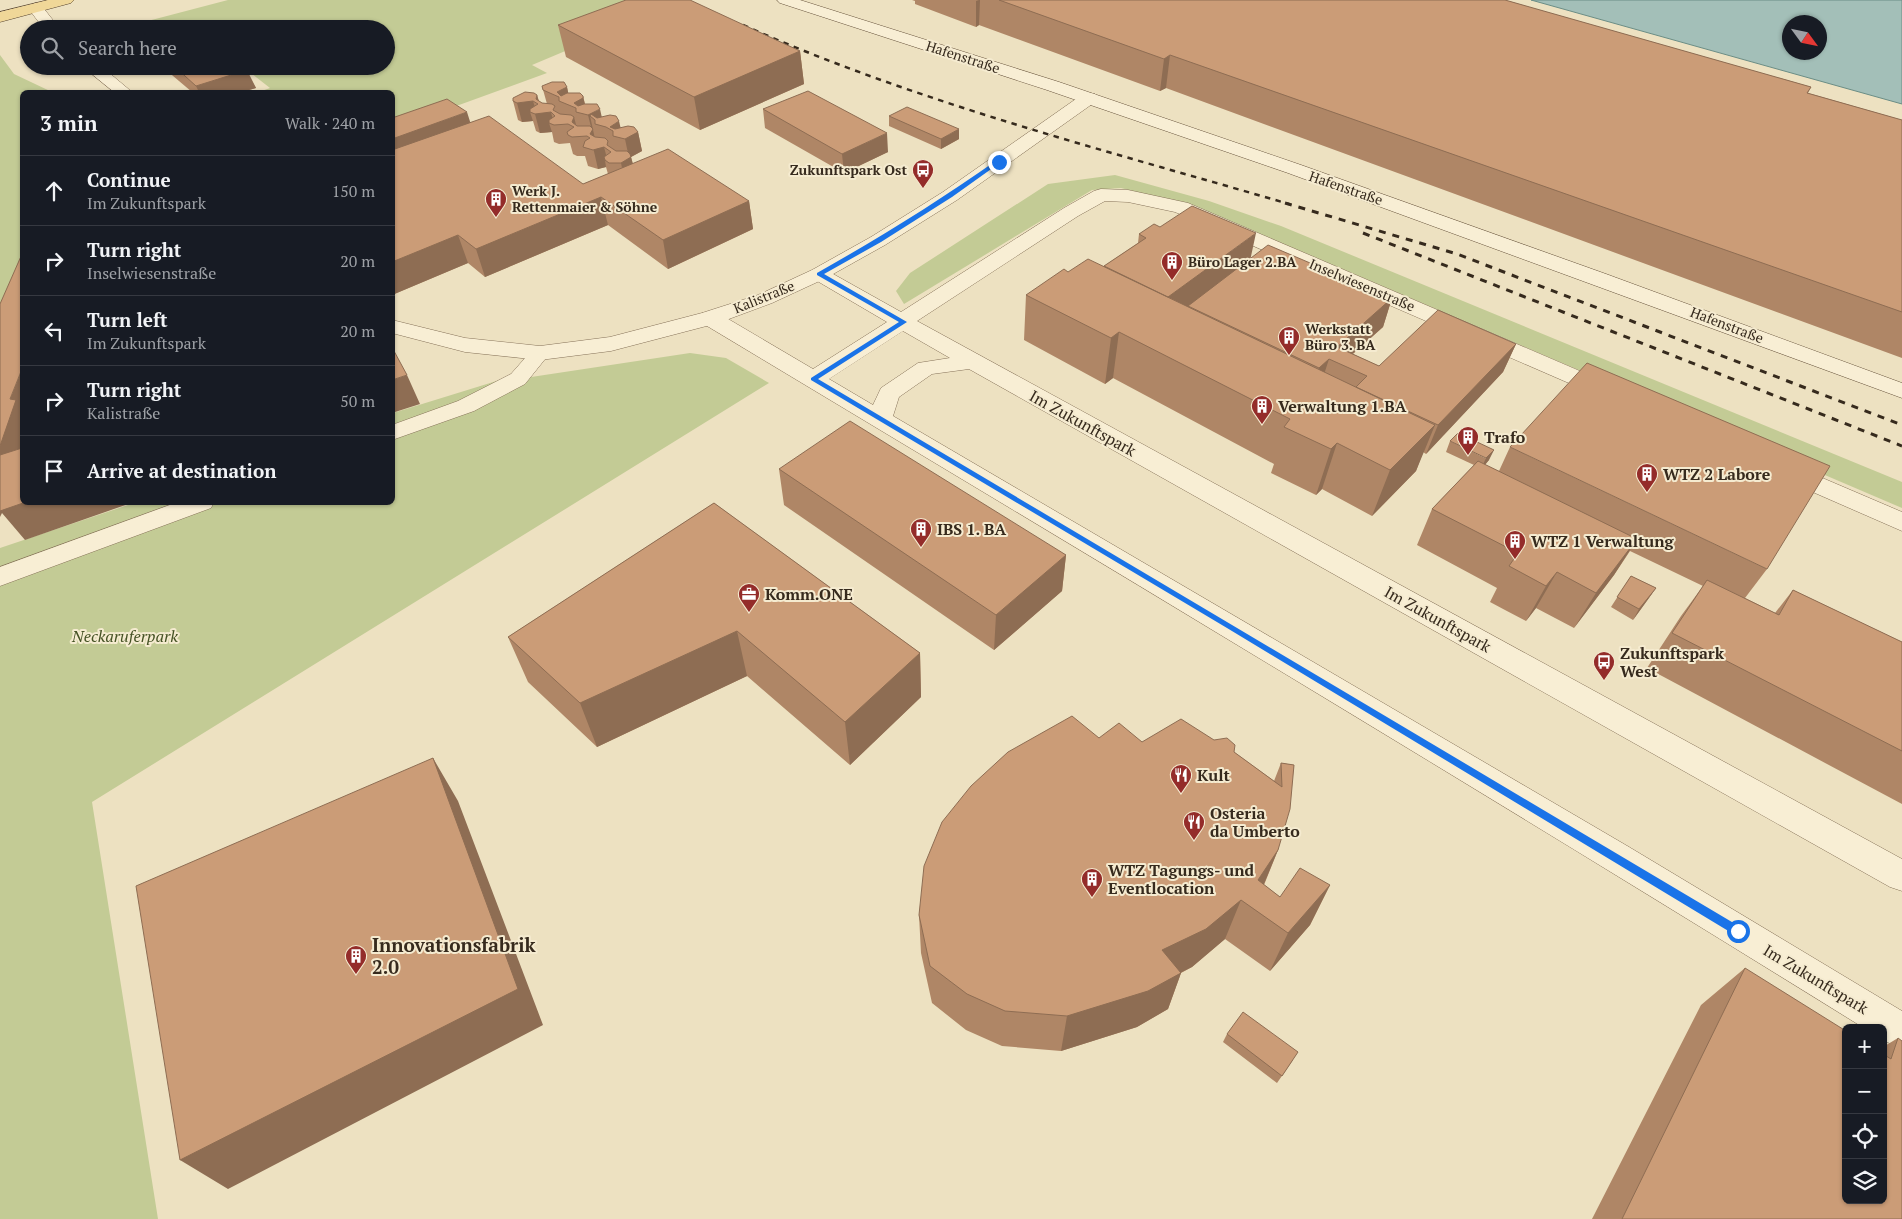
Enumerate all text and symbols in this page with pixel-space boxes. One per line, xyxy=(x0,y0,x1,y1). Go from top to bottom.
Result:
north arrow xyxy=(1782,15,1827,60)
search box xyxy=(20,20,395,75)
icon: search xyxy=(38,34,66,62)
text: Search here xyxy=(78,35,177,60)
street label: Hafenstraße xyxy=(924,36,1003,77)
text: 3 min xyxy=(40,109,97,137)
text: Walk · 240 m xyxy=(285,112,375,134)
route end xyxy=(988,151,1011,174)
bus stop icon: Zukunftspark Ost xyxy=(911,158,935,189)
place label: Zukunftspark Ost xyxy=(790,160,907,179)
street label: Hafenstraße xyxy=(1307,166,1386,209)
text: Continue xyxy=(87,167,171,192)
icon: ahead xyxy=(40,177,68,205)
text: 150 m xyxy=(332,180,375,202)
place label: Werk J. Rettenmaier & Söhne xyxy=(512,181,658,216)
building icon: Werk J. Rettenmaier & Söhne xyxy=(484,187,508,218)
text: Im Zukunftspark xyxy=(87,192,206,214)
text: Turn right xyxy=(87,237,181,262)
icon: right xyxy=(40,247,68,275)
text: 20 m xyxy=(340,250,375,272)
building icon: Büro Lager 2.BA xyxy=(1160,250,1184,281)
place label: Büro Lager 2.BA xyxy=(1188,252,1297,271)
street label: Inselwiesenstraße xyxy=(1306,254,1418,315)
text: Inselwiesenstraße xyxy=(87,262,216,284)
street label: Kalistraße xyxy=(730,276,797,317)
street label: Hafenstraße xyxy=(1688,302,1766,347)
text: Turn left xyxy=(87,307,168,332)
icon: left xyxy=(40,317,68,345)
place label: Werkstatt Büro 3. BA xyxy=(1305,319,1376,354)
text: 20 m xyxy=(340,320,375,342)
building icon: Werkstatt Büro 3. BA xyxy=(1277,325,1301,356)
text: Im Zukunftspark xyxy=(87,332,206,354)
text: Turn right xyxy=(87,377,181,402)
street label: Im Zukunftspark xyxy=(1026,385,1141,462)
icon: right xyxy=(40,387,68,415)
text: 50 m xyxy=(340,390,375,412)
building icon: Verwaltung 1.BA xyxy=(1250,394,1274,425)
place label: Verwaltung 1.BA xyxy=(1278,395,1407,417)
text: Kalistraße xyxy=(87,402,160,424)
building icon: Trafo xyxy=(1456,425,1480,456)
place label: Trafo xyxy=(1484,426,1526,448)
icon: arrive xyxy=(40,457,68,485)
text: Arrive at destination xyxy=(87,458,276,483)
building icon: WTZ 2 Labore xyxy=(1635,462,1659,493)
place label: WTZ 2 Labore xyxy=(1663,463,1771,485)
building icon: IBS 1. BA xyxy=(909,517,933,548)
place label: IBS 1. BA xyxy=(937,518,1007,540)
building icon: WTZ 1 Verwaltung xyxy=(1503,529,1527,560)
place label: WTZ 1 Verwaltung xyxy=(1531,530,1675,552)
street label: Im Zukunftspark xyxy=(1381,581,1496,658)
office icon: Komm.ONE xyxy=(737,582,761,613)
place label: Komm.ONE xyxy=(765,583,853,605)
park label: Neckaruferpark xyxy=(71,625,178,647)
place label: Zukunftspark West xyxy=(1620,642,1725,682)
bus stop icon: Zukunftspark West xyxy=(1592,650,1616,681)
restaurant icon: Kult xyxy=(1169,763,1193,794)
place label: Kult xyxy=(1197,764,1231,786)
place label: Osteria da Umberto xyxy=(1210,802,1300,842)
restaurant icon: Osteria da Umberto xyxy=(1182,810,1206,841)
place label: WTZ Tagungs- und Eventlocation xyxy=(1108,859,1255,899)
building icon: WTZ Tagungs- und Eventlocation xyxy=(1080,867,1104,898)
route start xyxy=(1727,920,1750,943)
place label: Innovationsfabrik 2.0 xyxy=(372,932,537,979)
street label: Im Zukunftspark xyxy=(1759,939,1873,1019)
building icon: Innovationsfabrik 2.0 xyxy=(344,944,368,975)
map controls xyxy=(1842,1024,1887,1204)
button: + xyxy=(1842,1024,1887,1069)
button: − xyxy=(1842,1069,1887,1114)
button: locate xyxy=(1842,1114,1887,1159)
button: layers xyxy=(1842,1159,1887,1204)

